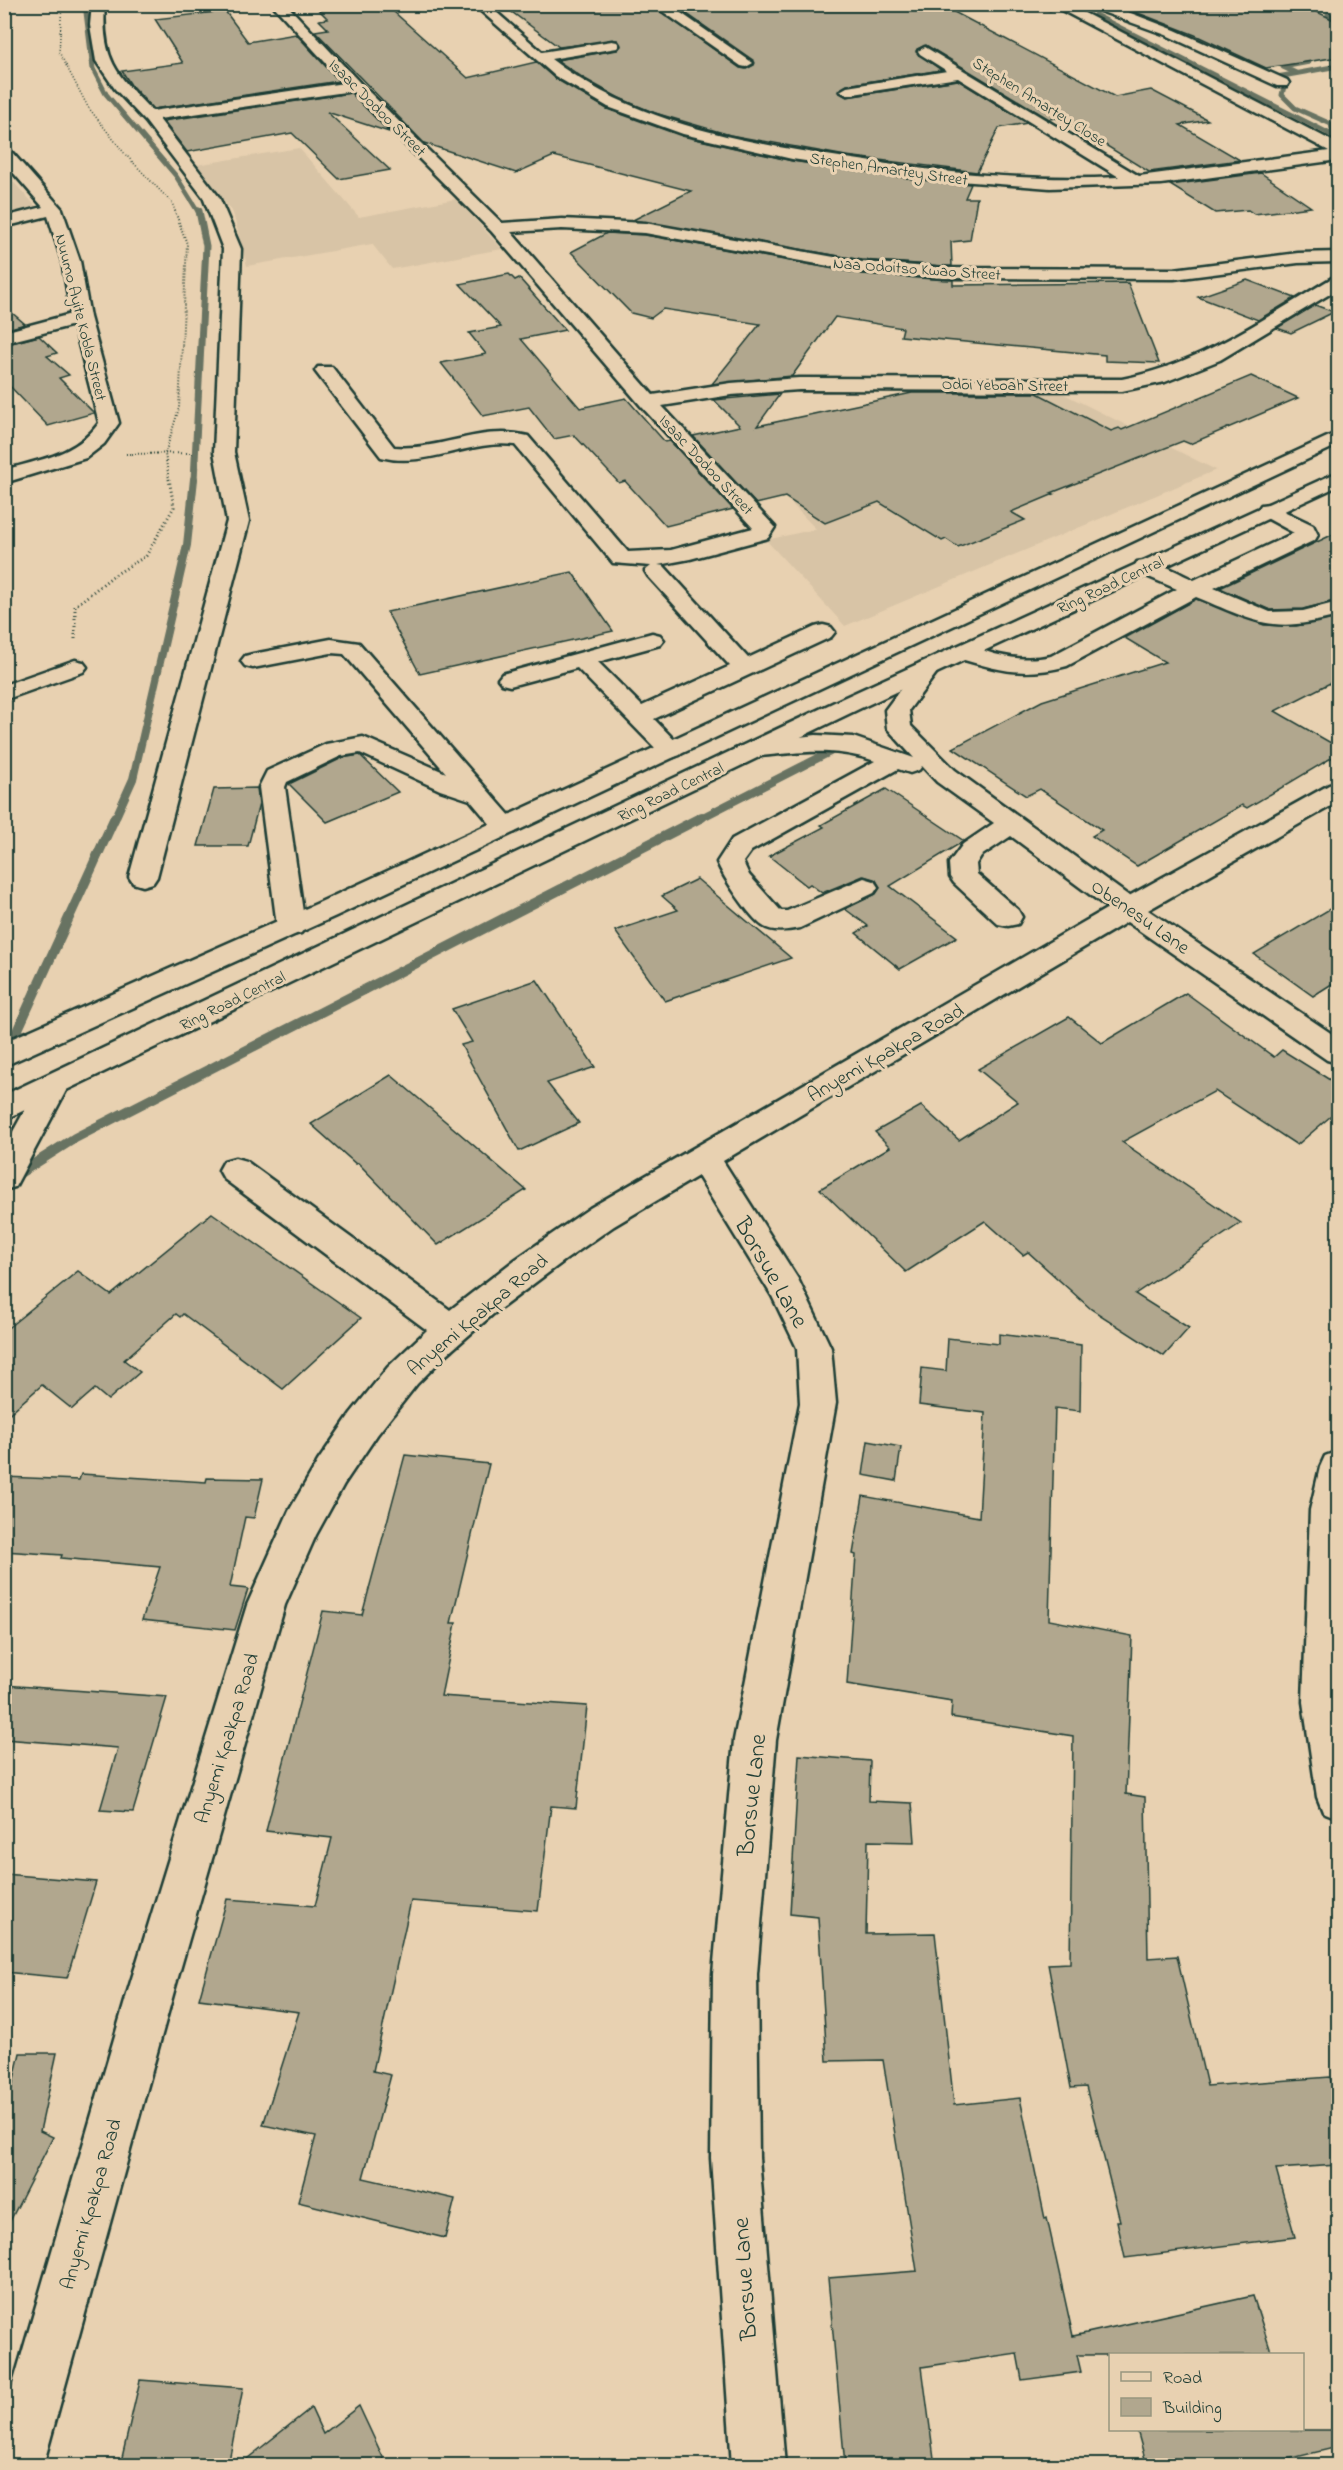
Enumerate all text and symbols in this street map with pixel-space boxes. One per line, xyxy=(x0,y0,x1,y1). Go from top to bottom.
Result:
street label: Stephen Amartey Close xyxy=(967,52,1111,154)
street label: Isaac Dodoo Street xyxy=(322,54,432,163)
street label: Stephen Amartey Street xyxy=(808,147,970,193)
street label: Nuumo Ayite Kobla Street xyxy=(48,232,113,404)
street label: Naa Odoitso Kwao Street xyxy=(832,252,1002,288)
street label: Odoi Yeboah Street xyxy=(941,373,1069,399)
street label: Isaac Dodoo Street xyxy=(652,410,759,522)
street label: Ring Road Central xyxy=(1054,550,1168,621)
street label: Ring Road Central xyxy=(614,757,728,829)
street label: Obenesu Lane xyxy=(1084,873,1195,963)
street label: Ring Road Central xyxy=(176,966,290,1038)
street label: Anyemi Kpakpa Road xyxy=(802,997,970,1111)
street label: Borsue Lane xyxy=(723,1210,816,1336)
street label: Anyemi Kpakpa Road xyxy=(402,1248,556,1384)
street label: Anyemi Kpakpa Road xyxy=(189,1650,268,1827)
street label: Borsue Lane xyxy=(730,1732,777,1859)
street label: Anyemi Kpakpa Road xyxy=(54,2116,131,2294)
street label: Borsue Lane xyxy=(725,2216,768,2342)
legend xyxy=(1109,2353,1304,2431)
text: Road xyxy=(1163,2366,1202,2392)
text: Building xyxy=(1162,2396,1222,2423)

